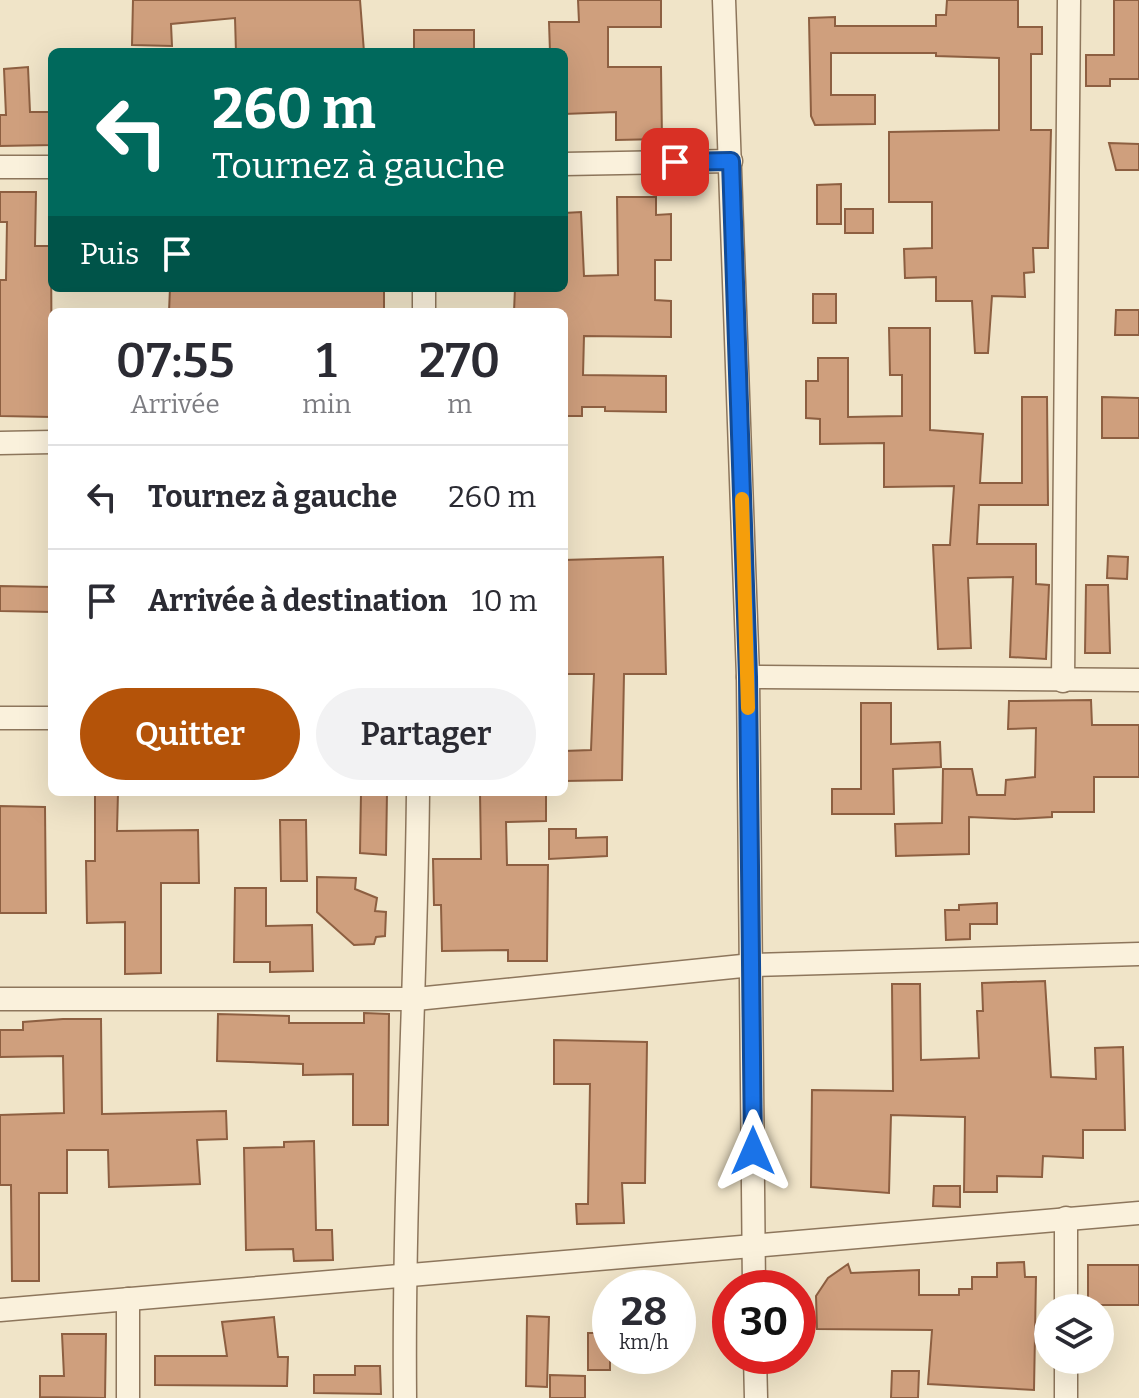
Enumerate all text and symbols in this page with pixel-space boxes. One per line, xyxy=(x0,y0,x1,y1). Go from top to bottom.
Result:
text: 260 m xyxy=(212,76,376,143)
icon: left xyxy=(80,80,184,184)
pin xyxy=(641,128,709,196)
icon: arrive xyxy=(653,140,697,184)
text: Tournez à gauche xyxy=(212,144,505,188)
icon: arrive xyxy=(155,232,199,276)
text: Puis xyxy=(80,236,139,272)
text: 07:55 xyxy=(116,332,235,390)
text: 1 xyxy=(317,332,337,390)
text: 270 xyxy=(419,332,500,390)
text: Arrivée xyxy=(131,389,220,420)
text: min xyxy=(302,389,351,420)
text: m xyxy=(447,389,472,420)
icon: left xyxy=(80,475,124,519)
text: Tournez à gauche xyxy=(148,479,397,515)
text: 260 m xyxy=(448,479,536,515)
icon: arrive xyxy=(80,579,124,623)
text: Arrivée à destination xyxy=(148,583,447,619)
text: 10 m xyxy=(471,583,537,619)
button: Quitter xyxy=(80,688,300,780)
button: Partager xyxy=(316,688,536,780)
position arrow xyxy=(711,1109,795,1193)
speed limit sign: 30 xyxy=(712,1270,816,1374)
text: 28 xyxy=(621,1288,667,1336)
map controls xyxy=(1034,1294,1114,1374)
button: layers xyxy=(1034,1294,1114,1374)
text: km/h xyxy=(619,1330,669,1354)

